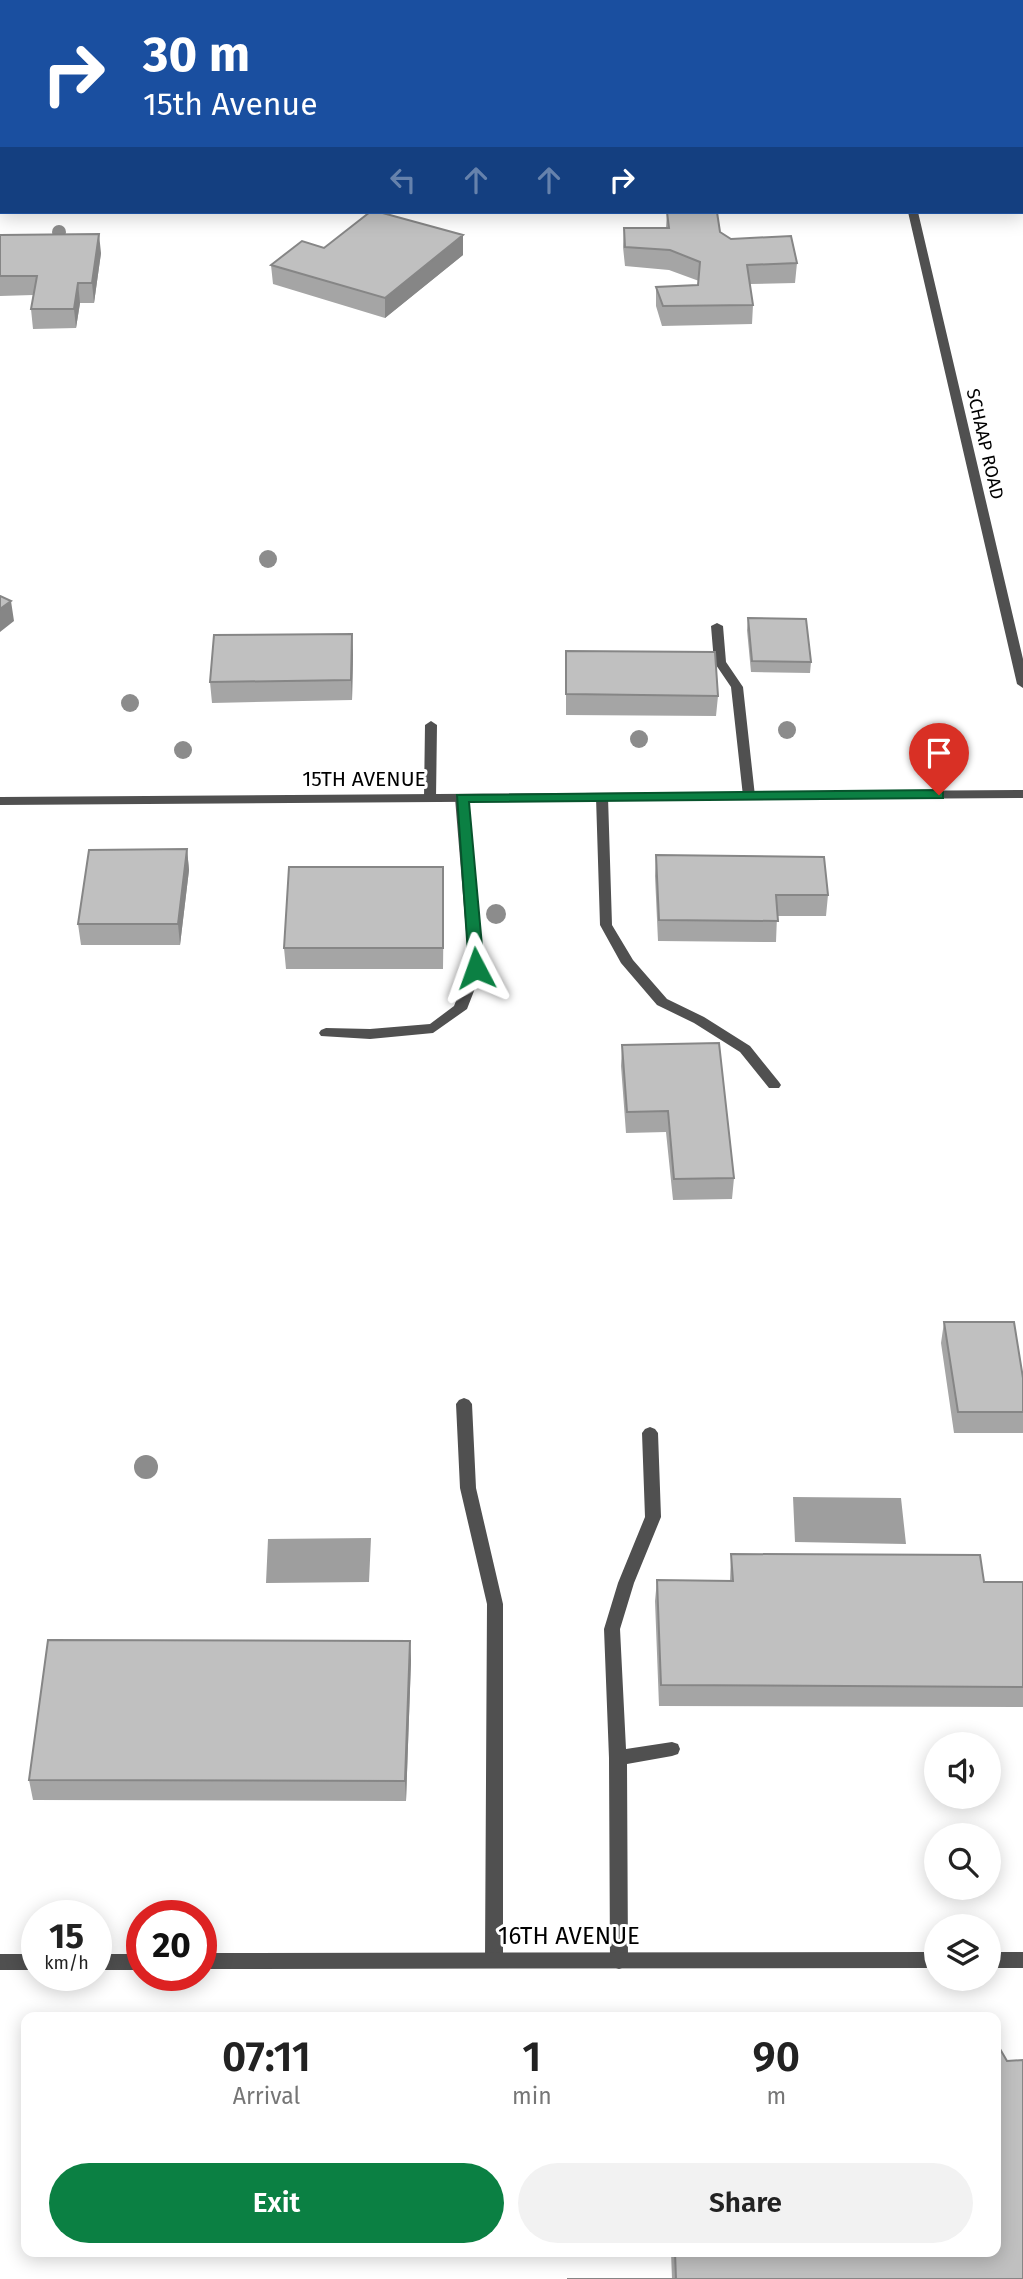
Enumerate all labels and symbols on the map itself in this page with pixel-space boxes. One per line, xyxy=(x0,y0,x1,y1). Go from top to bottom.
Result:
street label: SCHAAP ROAD xyxy=(962,387,1008,501)
pin xyxy=(909,723,969,795)
street label: 15TH AVENUE xyxy=(302,766,426,792)
position arrow xyxy=(439,931,513,1005)
speed limit sign: 20 xyxy=(126,1900,217,1991)
street label: 16TH AVENUE xyxy=(498,1922,640,1950)

